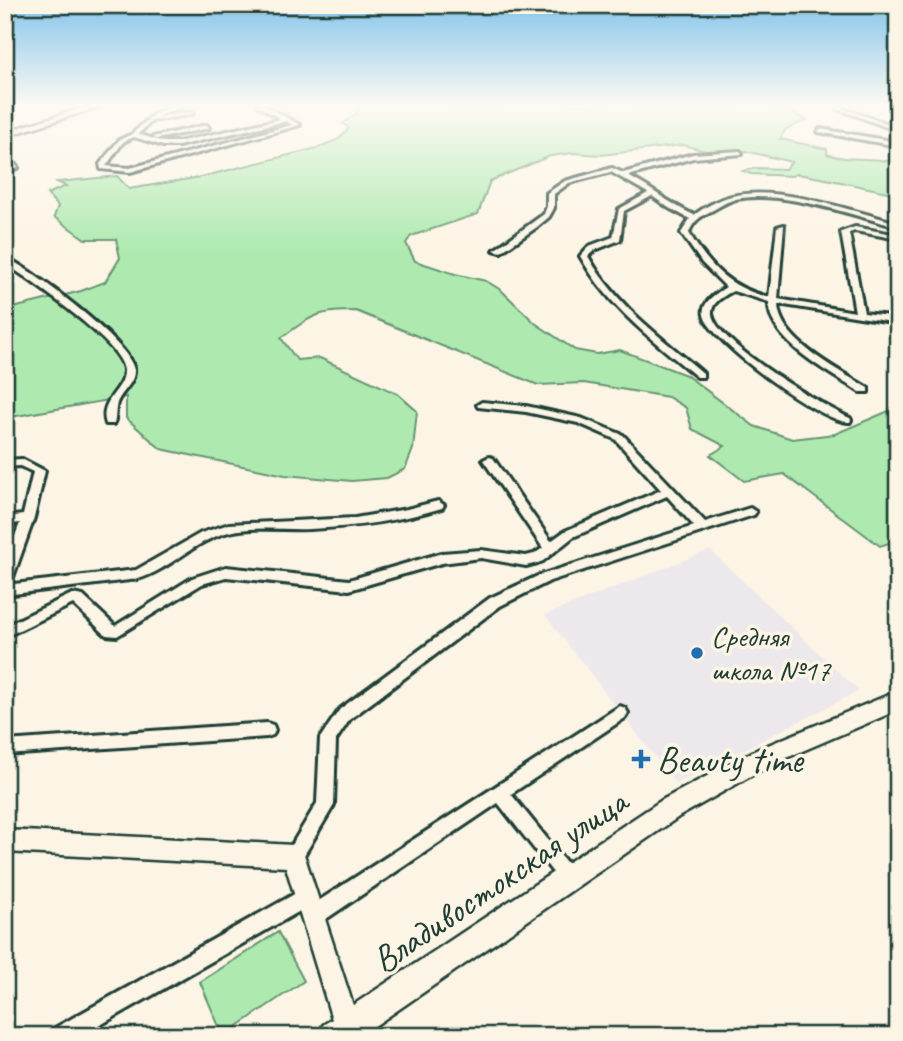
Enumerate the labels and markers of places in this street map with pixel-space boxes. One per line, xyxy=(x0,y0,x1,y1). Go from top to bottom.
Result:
place label: Средняя школа №17 xyxy=(711,617,832,689)
marker: Средняя школа №17 xyxy=(689,645,705,661)
place label: Beauty time xyxy=(657,736,804,783)
marker: Beauty time xyxy=(631,749,651,769)

